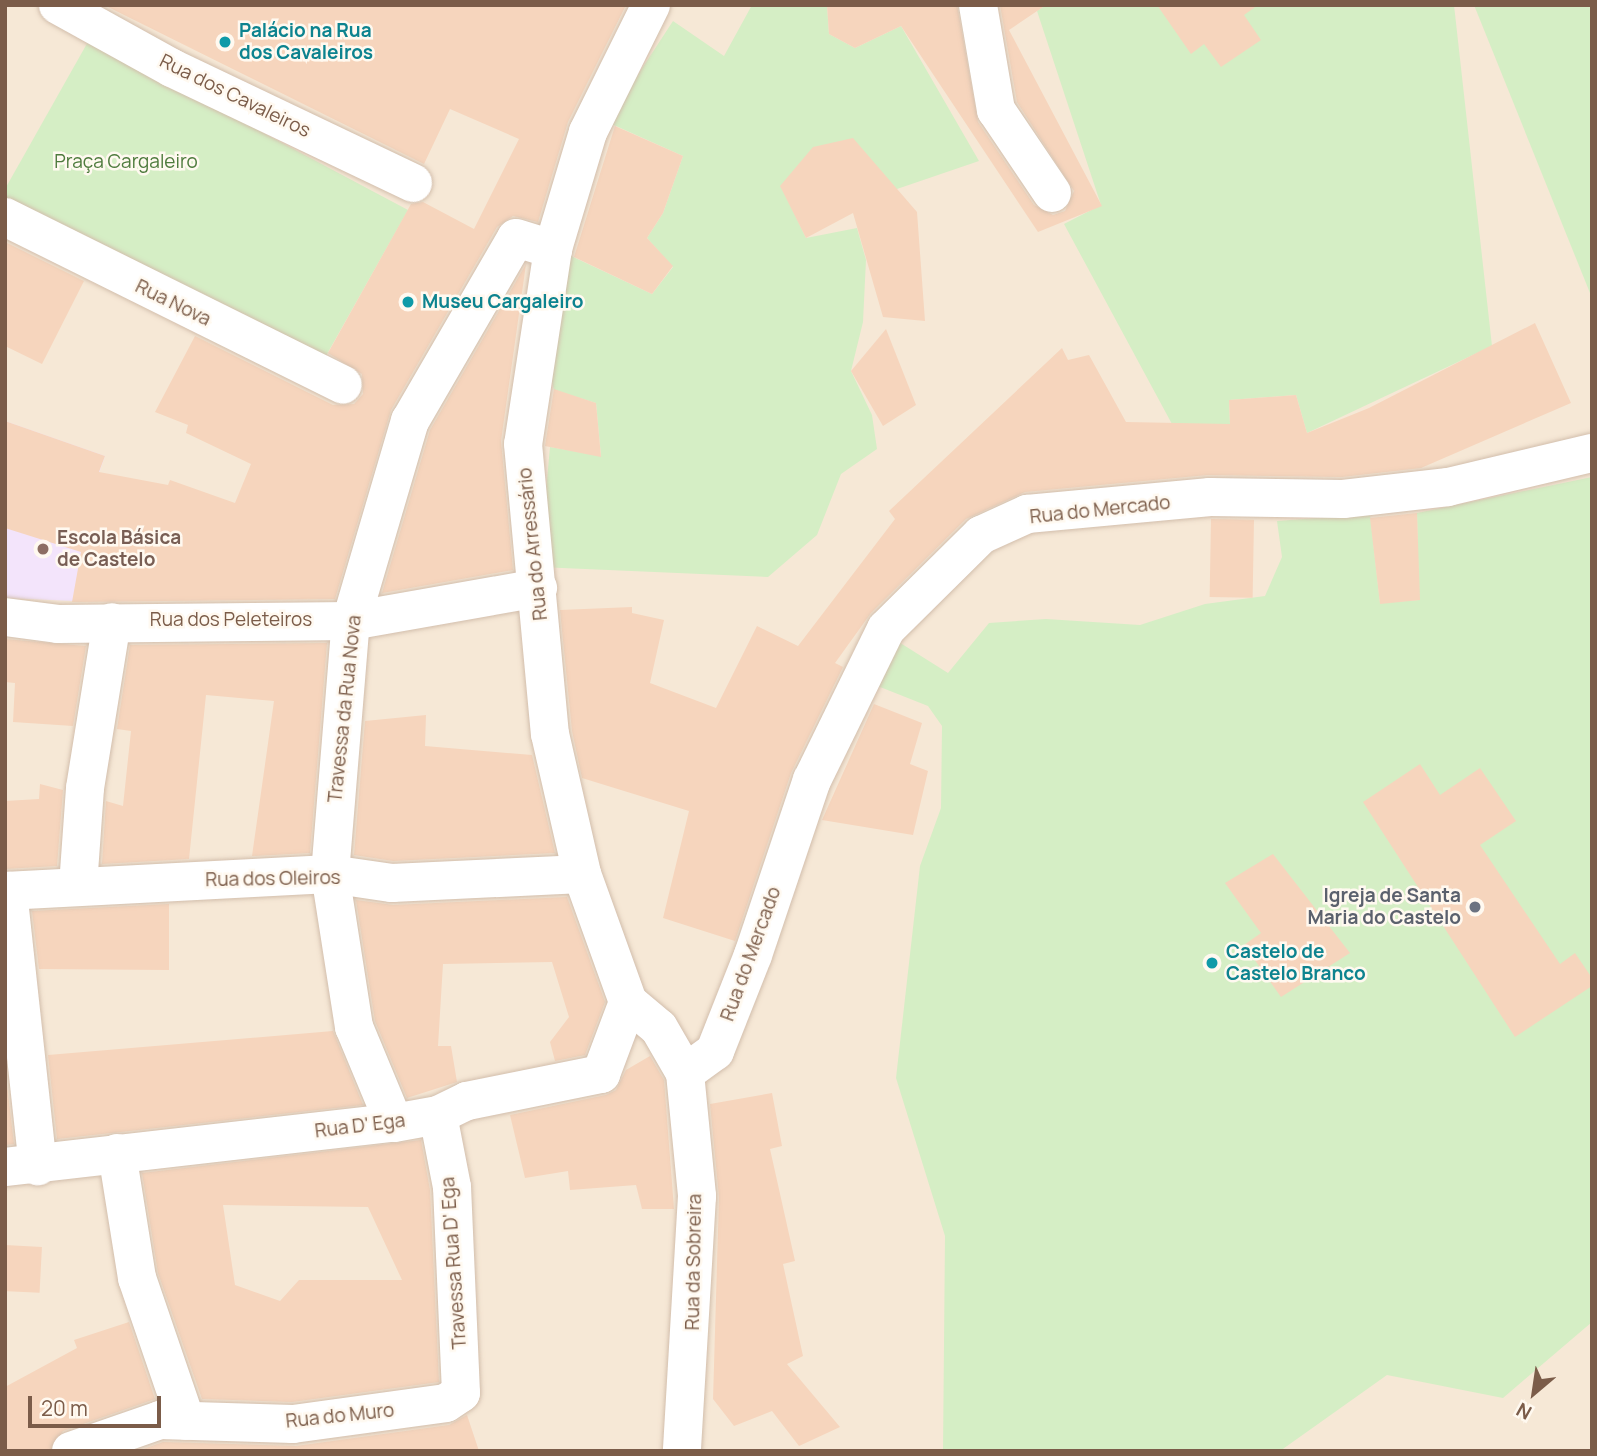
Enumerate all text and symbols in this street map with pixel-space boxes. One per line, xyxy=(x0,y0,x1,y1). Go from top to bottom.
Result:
place label: Palácio na Rua dos Cavaleiros xyxy=(239,20,373,64)
marker: Palácio na Rua dos Cavaleiros xyxy=(217,34,233,50)
street label: Rua dos Cavaleiros xyxy=(156,50,314,142)
park label: Praça Cargaleiro xyxy=(54,151,198,173)
street label: Rua Nova xyxy=(132,275,214,331)
place label: Museu Cargaleiro xyxy=(422,291,584,313)
marker: Museu Cargaleiro xyxy=(400,294,416,310)
street label: Rua do Arressário xyxy=(514,466,552,622)
street label: Rua do Mercado xyxy=(1029,491,1171,529)
place label: Escola Básica de Castelo xyxy=(57,527,181,571)
marker: Escola Básica de Castelo xyxy=(35,541,51,557)
street label: Rua dos Peleteiros xyxy=(150,609,312,631)
street label: Travessa da Rua Nova xyxy=(324,614,366,804)
street label: Rua dos Oleiros xyxy=(205,866,341,892)
street label: Rua do Mercado xyxy=(716,884,786,1024)
place label: Igreja de Santa Maria do Castelo xyxy=(1307,885,1461,929)
marker: Igreja de Santa Maria do Castelo xyxy=(1467,899,1483,915)
place label: Castelo de Castelo Branco xyxy=(1226,941,1366,985)
marker: Castelo de Castelo Branco xyxy=(1204,955,1220,971)
street label: Rua D' Ega xyxy=(314,1109,406,1143)
street label: Travessa Rua D' Ega xyxy=(437,1176,471,1350)
street label: Rua da Sobreira xyxy=(681,1193,707,1331)
north arrow xyxy=(1499,1358,1569,1428)
scale bar xyxy=(32,1382,164,1426)
text: 20 m xyxy=(41,1394,88,1422)
text: N xyxy=(1512,1397,1536,1426)
street label: Rua do Muro xyxy=(285,1399,395,1433)

